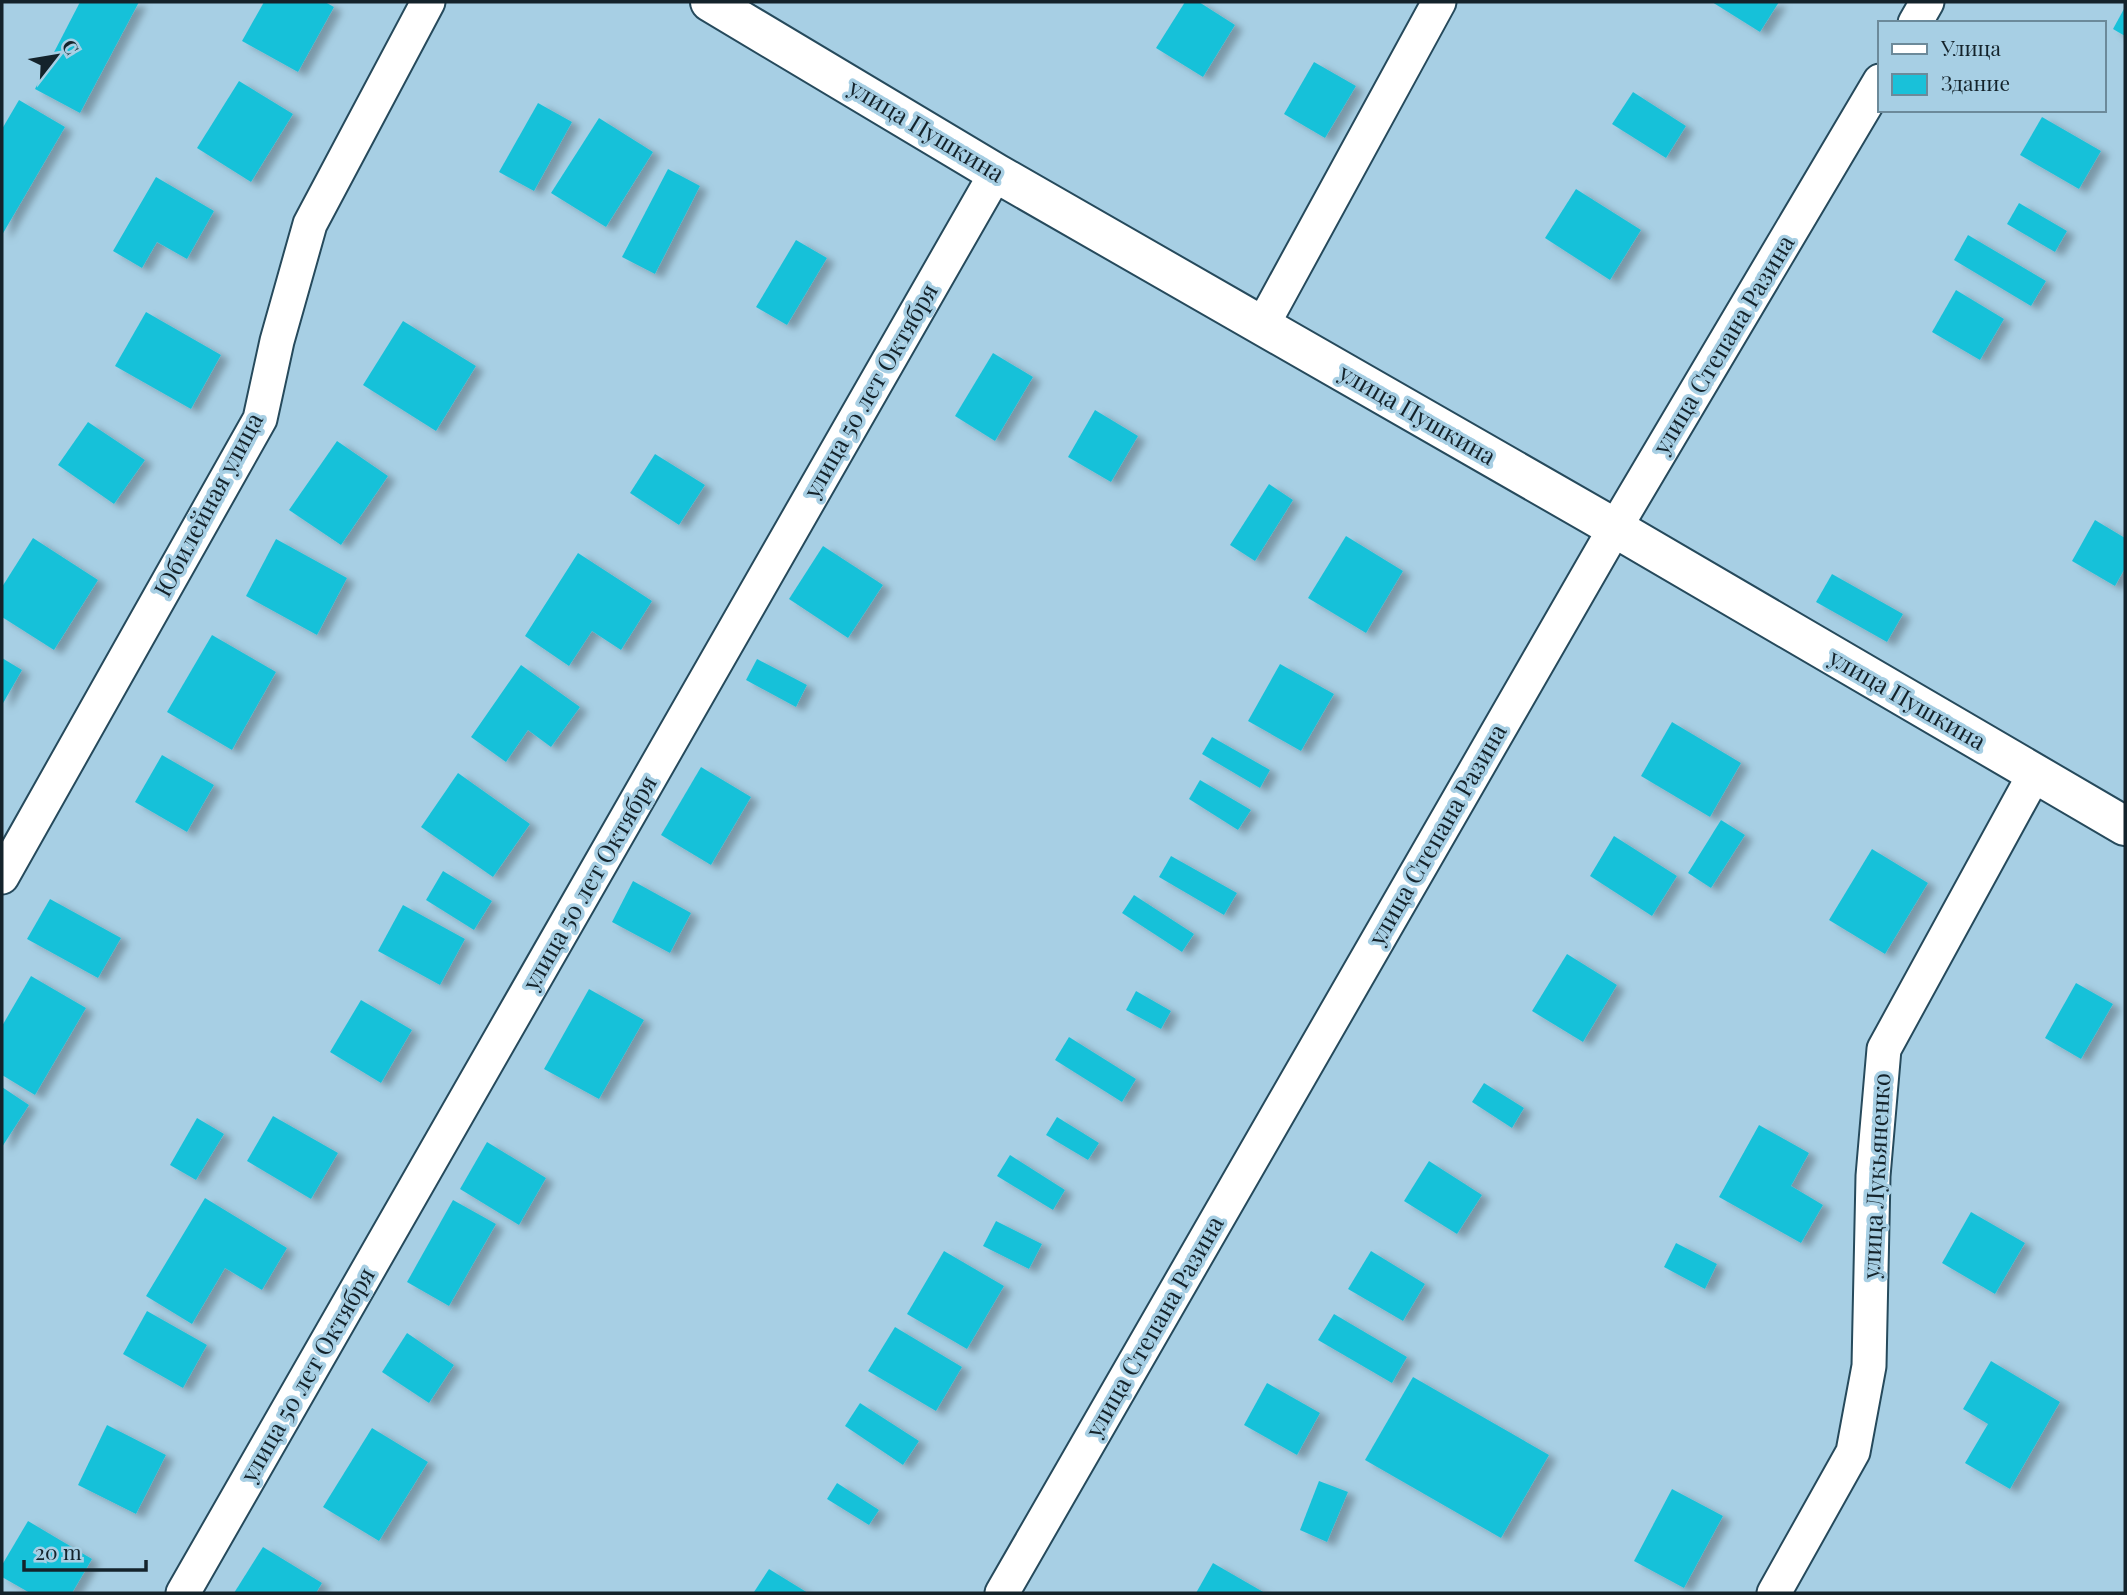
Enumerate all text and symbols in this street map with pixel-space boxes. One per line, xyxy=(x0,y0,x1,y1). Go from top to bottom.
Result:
north arrow xyxy=(21,21,91,91)
legend xyxy=(1878,21,2106,112)
text: Улица xyxy=(1940,33,2002,61)
text: С xyxy=(57,34,86,59)
text: Здание xyxy=(1941,68,2010,96)
street label: улица Пушкина xyxy=(842,70,1011,188)
street label: улица Степана Разина xyxy=(1644,228,1801,460)
street label: улица 50 лет Октября xyxy=(794,277,944,504)
street label: улица Пушкина xyxy=(1333,355,1502,471)
street label: Юбилейная улица xyxy=(145,407,269,602)
street label: улица Пушкина xyxy=(1823,640,1992,756)
street label: улица Степана Разина xyxy=(1359,717,1513,951)
street label: улица 50 лет Октября xyxy=(513,769,663,996)
street label: улица Лукьяненко xyxy=(1854,1072,1896,1281)
street label: улица Степана Разина xyxy=(1076,1209,1230,1443)
street label: улица 50 лет Октября xyxy=(231,1261,381,1488)
scale bar xyxy=(24,1528,147,1572)
text: 20 m xyxy=(35,1537,82,1565)

